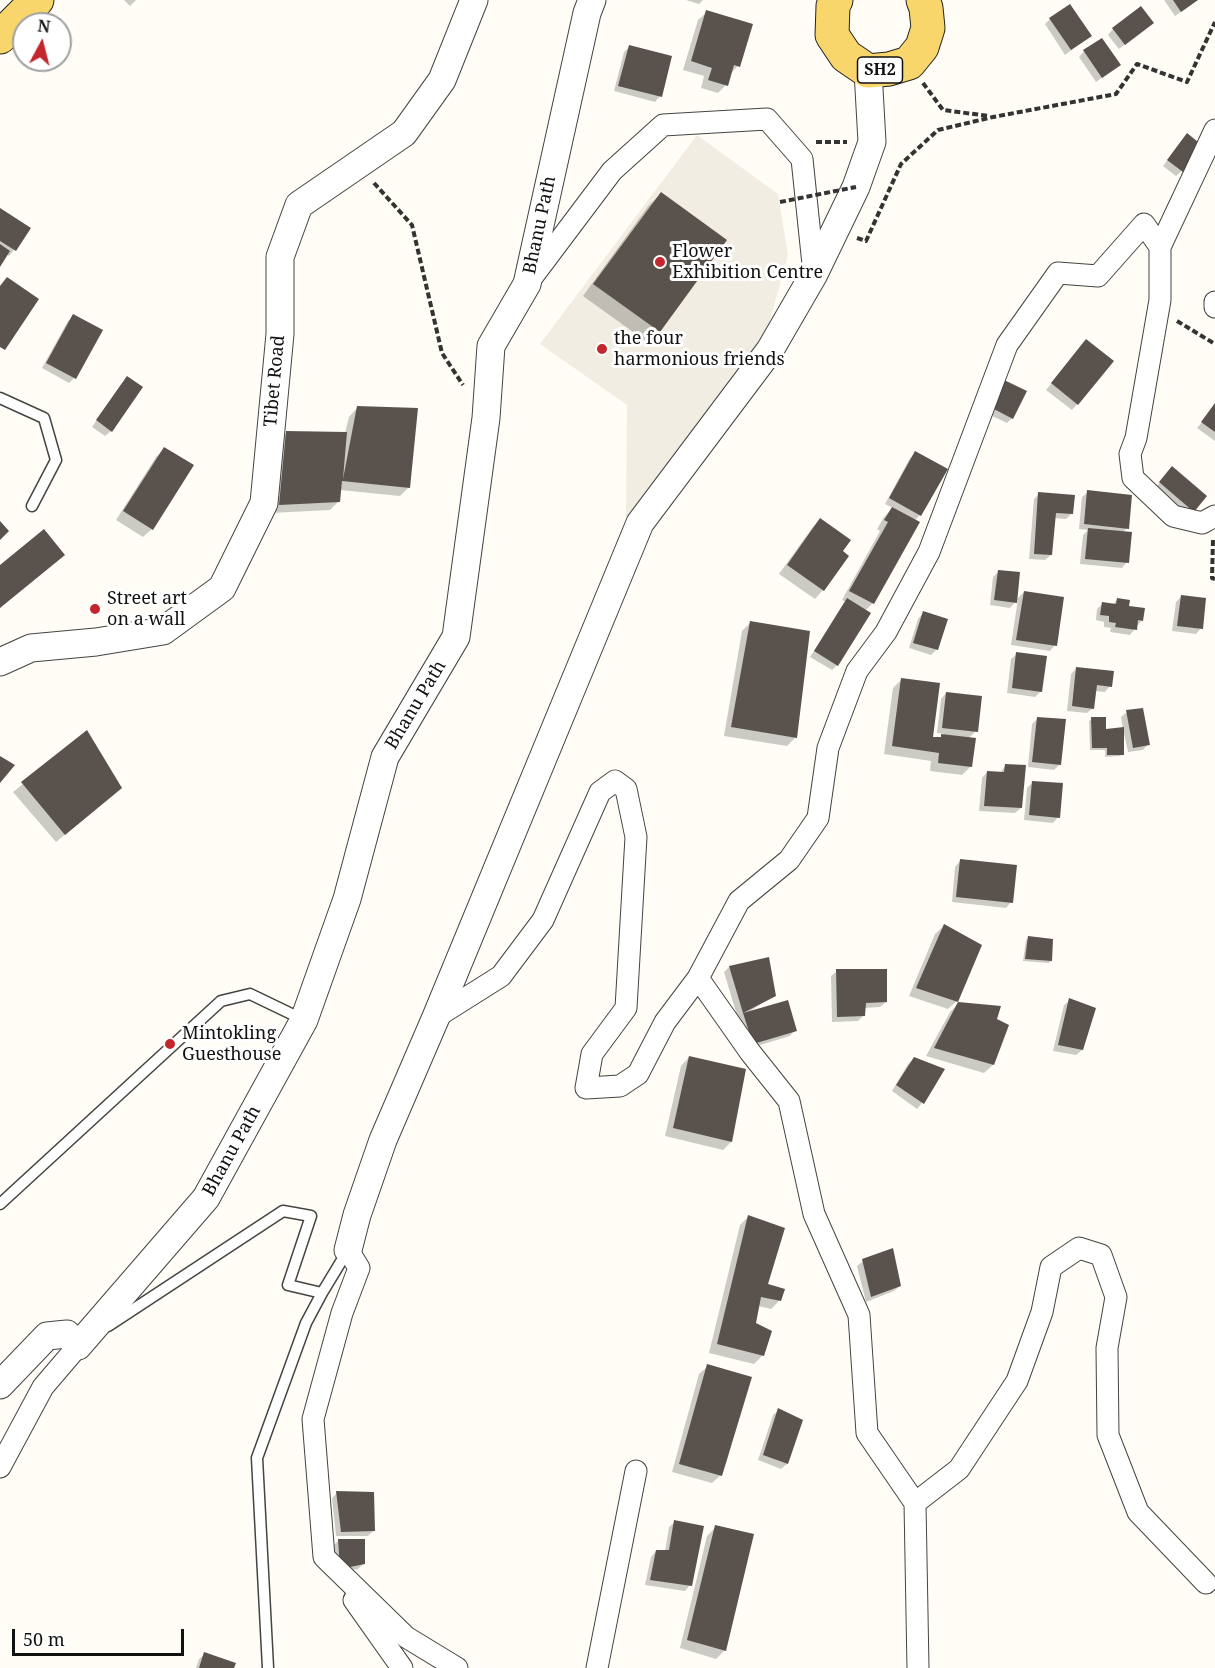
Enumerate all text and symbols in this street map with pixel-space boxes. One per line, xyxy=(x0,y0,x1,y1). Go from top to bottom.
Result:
north arrow xyxy=(12,12,72,72)
text: N xyxy=(36,14,52,38)
road number: SH2 xyxy=(858,57,902,83)
street label: Bhanu Path xyxy=(519,174,561,276)
place label: Flower Exhibition Centre xyxy=(672,241,823,284)
marker: Flower Exhibition Centre xyxy=(653,255,667,269)
place label: the four harmonious friends xyxy=(614,328,785,370)
street label: Tibet Road xyxy=(260,334,290,428)
marker: the four harmonious friends xyxy=(595,342,609,356)
place label: Street art on a wall xyxy=(107,588,187,630)
marker: Street art on a wall xyxy=(88,602,102,616)
street label: Bhanu Path xyxy=(381,657,451,753)
place label: Mintokling Guesthouse xyxy=(182,1023,281,1066)
marker: Mintokling Guesthouse xyxy=(163,1037,177,1051)
street label: Bhanu Path xyxy=(198,1102,266,1200)
scale bar xyxy=(15,1617,188,1655)
text: 50 m xyxy=(23,1627,65,1651)

